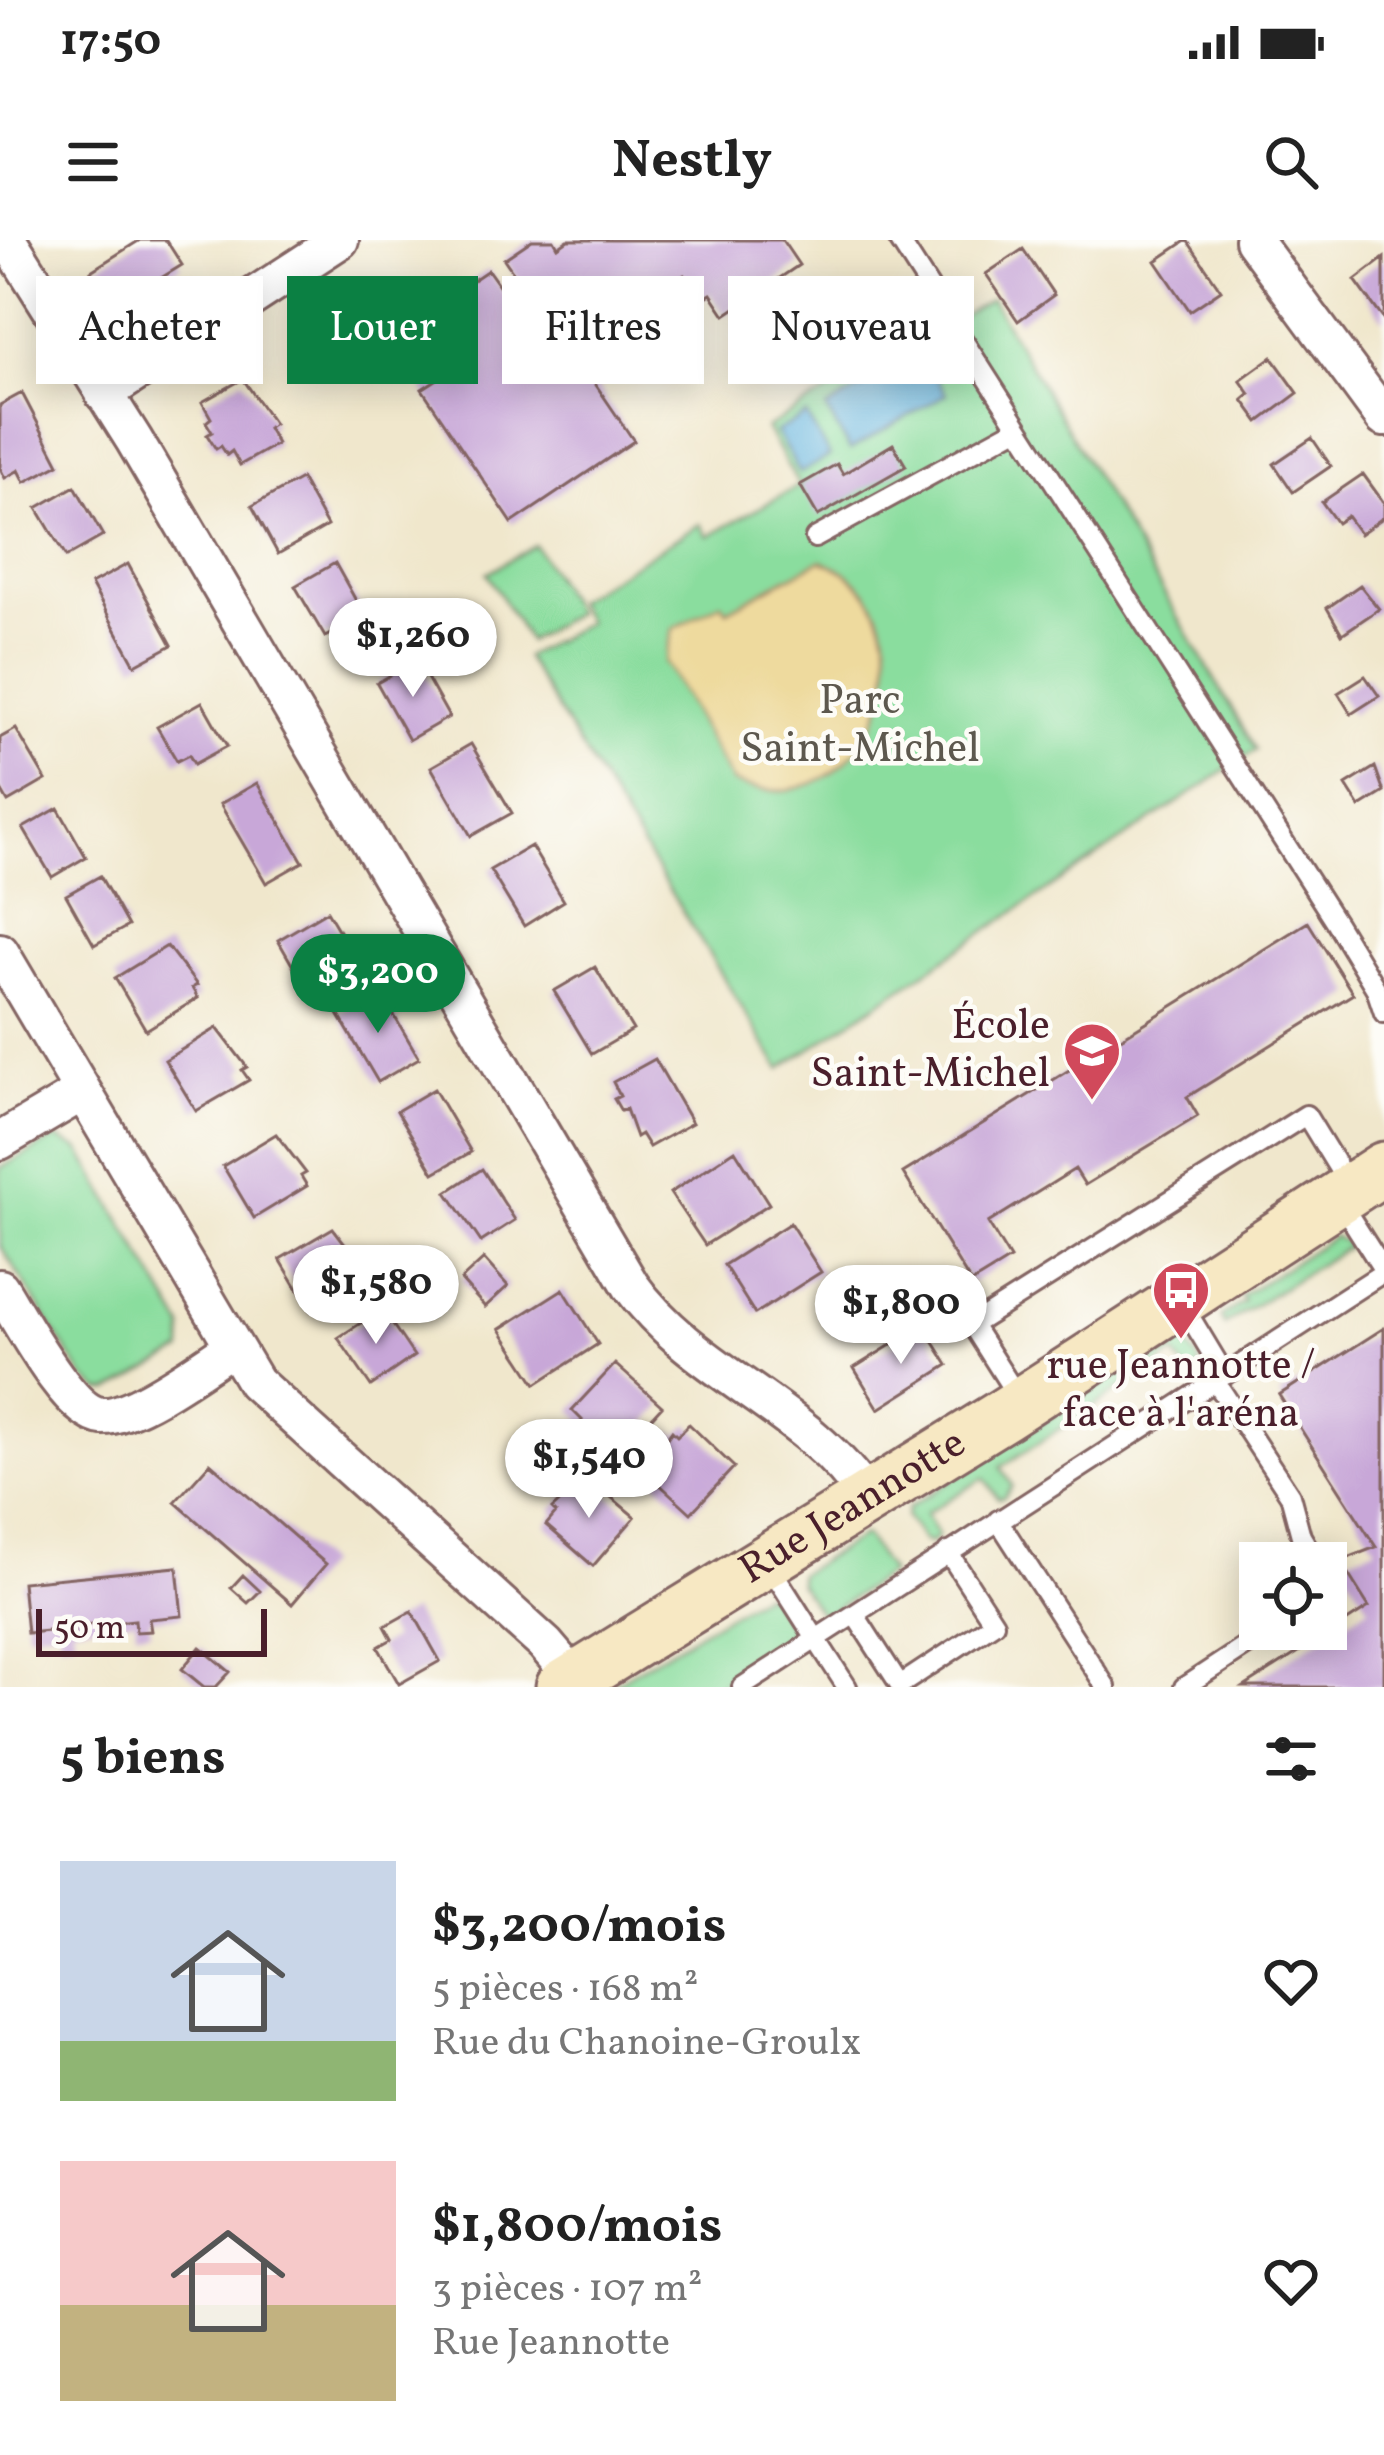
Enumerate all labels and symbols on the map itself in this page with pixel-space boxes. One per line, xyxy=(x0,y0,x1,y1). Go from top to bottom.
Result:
pin: $1,260 xyxy=(315,598,511,700)
park label: Parc Saint-Michel xyxy=(740,673,980,780)
pin: $3,200 xyxy=(280,934,476,1036)
place label: École Saint-Michel xyxy=(811,998,1050,1105)
school or university icon: École Saint-Michel xyxy=(1061,1020,1123,1102)
pin: $1,580 xyxy=(278,1245,474,1347)
bus stop icon: rue Jeannotte / face à l'aréna xyxy=(1150,1259,1212,1341)
pin: $1,800 xyxy=(803,1265,999,1367)
place label: rue Jeannotte / face à l'aréna xyxy=(1046,1338,1316,1445)
street label: Rue Jeannotte xyxy=(728,1415,978,1600)
pin: $1,540 xyxy=(491,1419,687,1521)
scale bar xyxy=(36,1603,267,1656)

